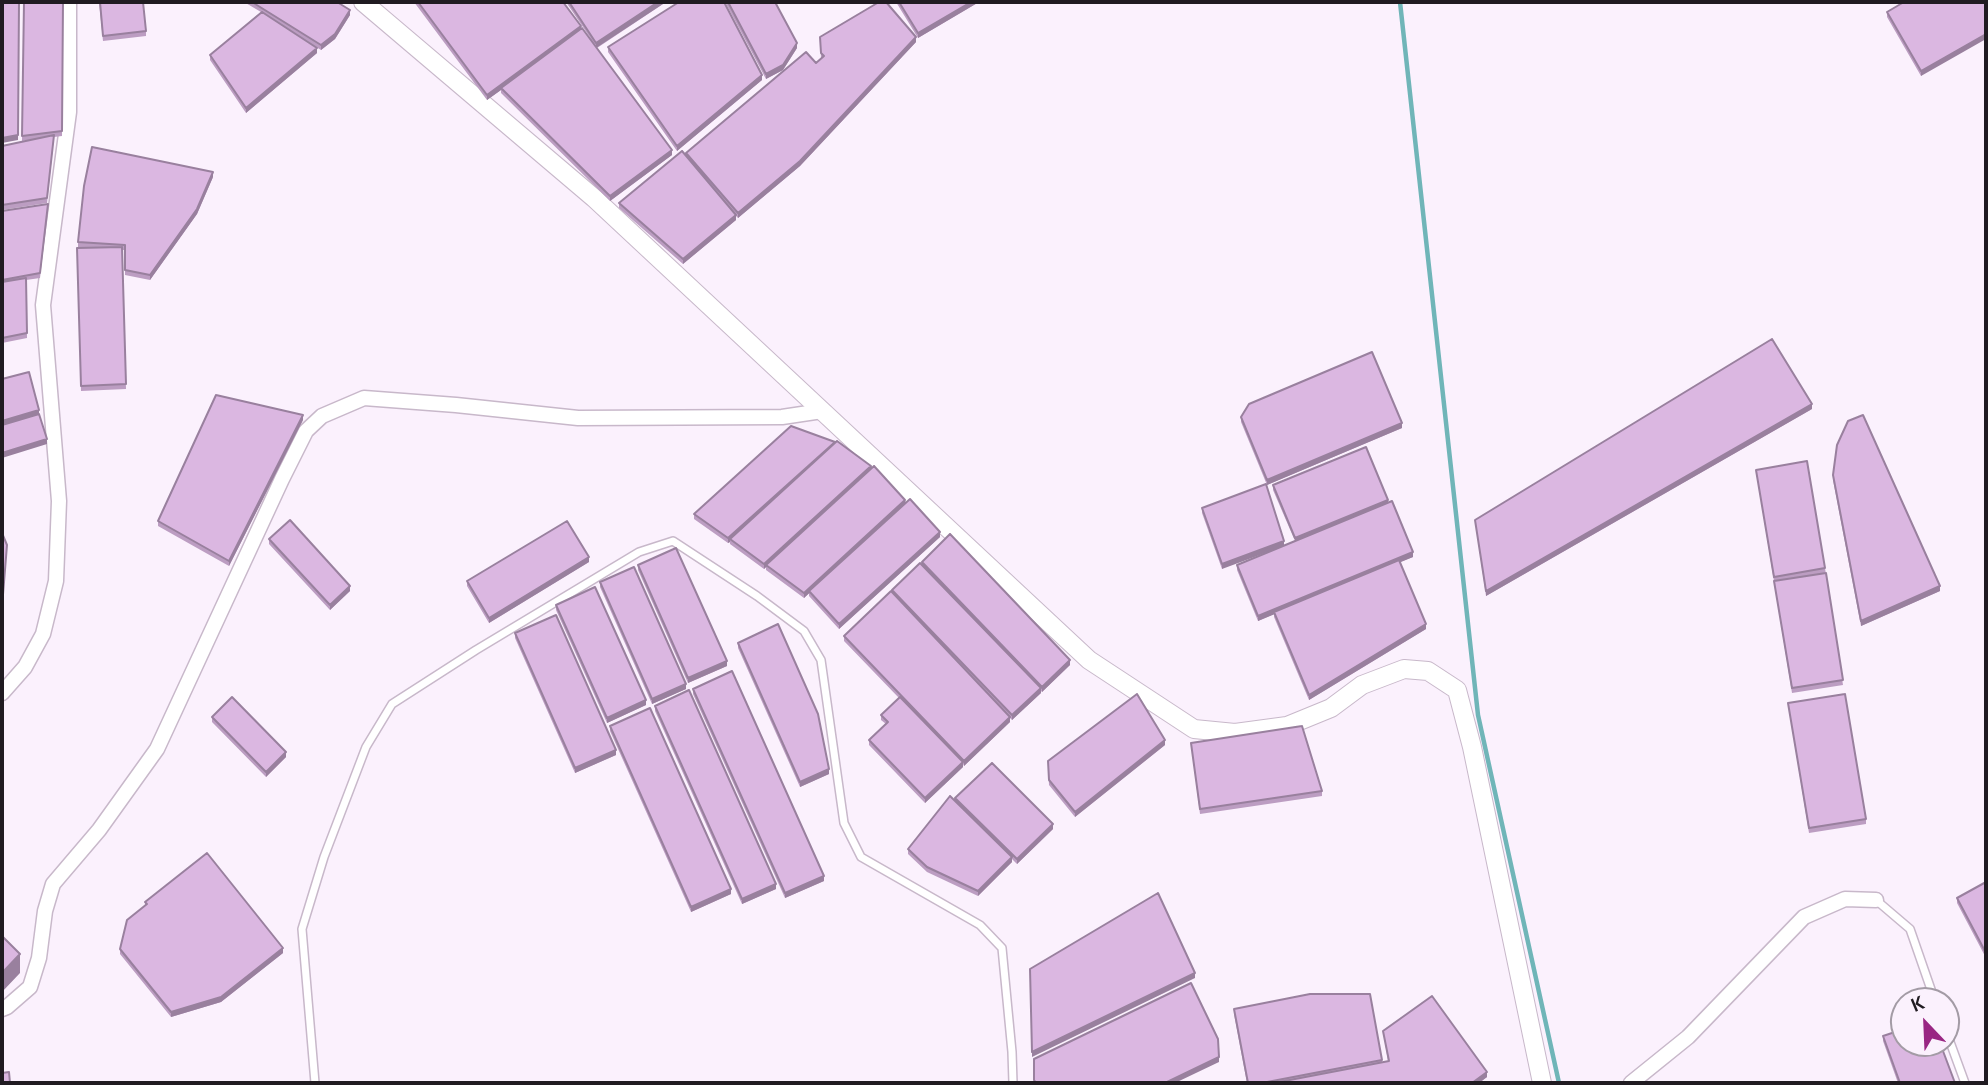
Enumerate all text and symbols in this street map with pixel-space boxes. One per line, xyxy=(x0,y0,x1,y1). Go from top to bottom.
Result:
north arrow xyxy=(1890,987,1960,1057)
text: K xyxy=(1907,991,1927,1017)

